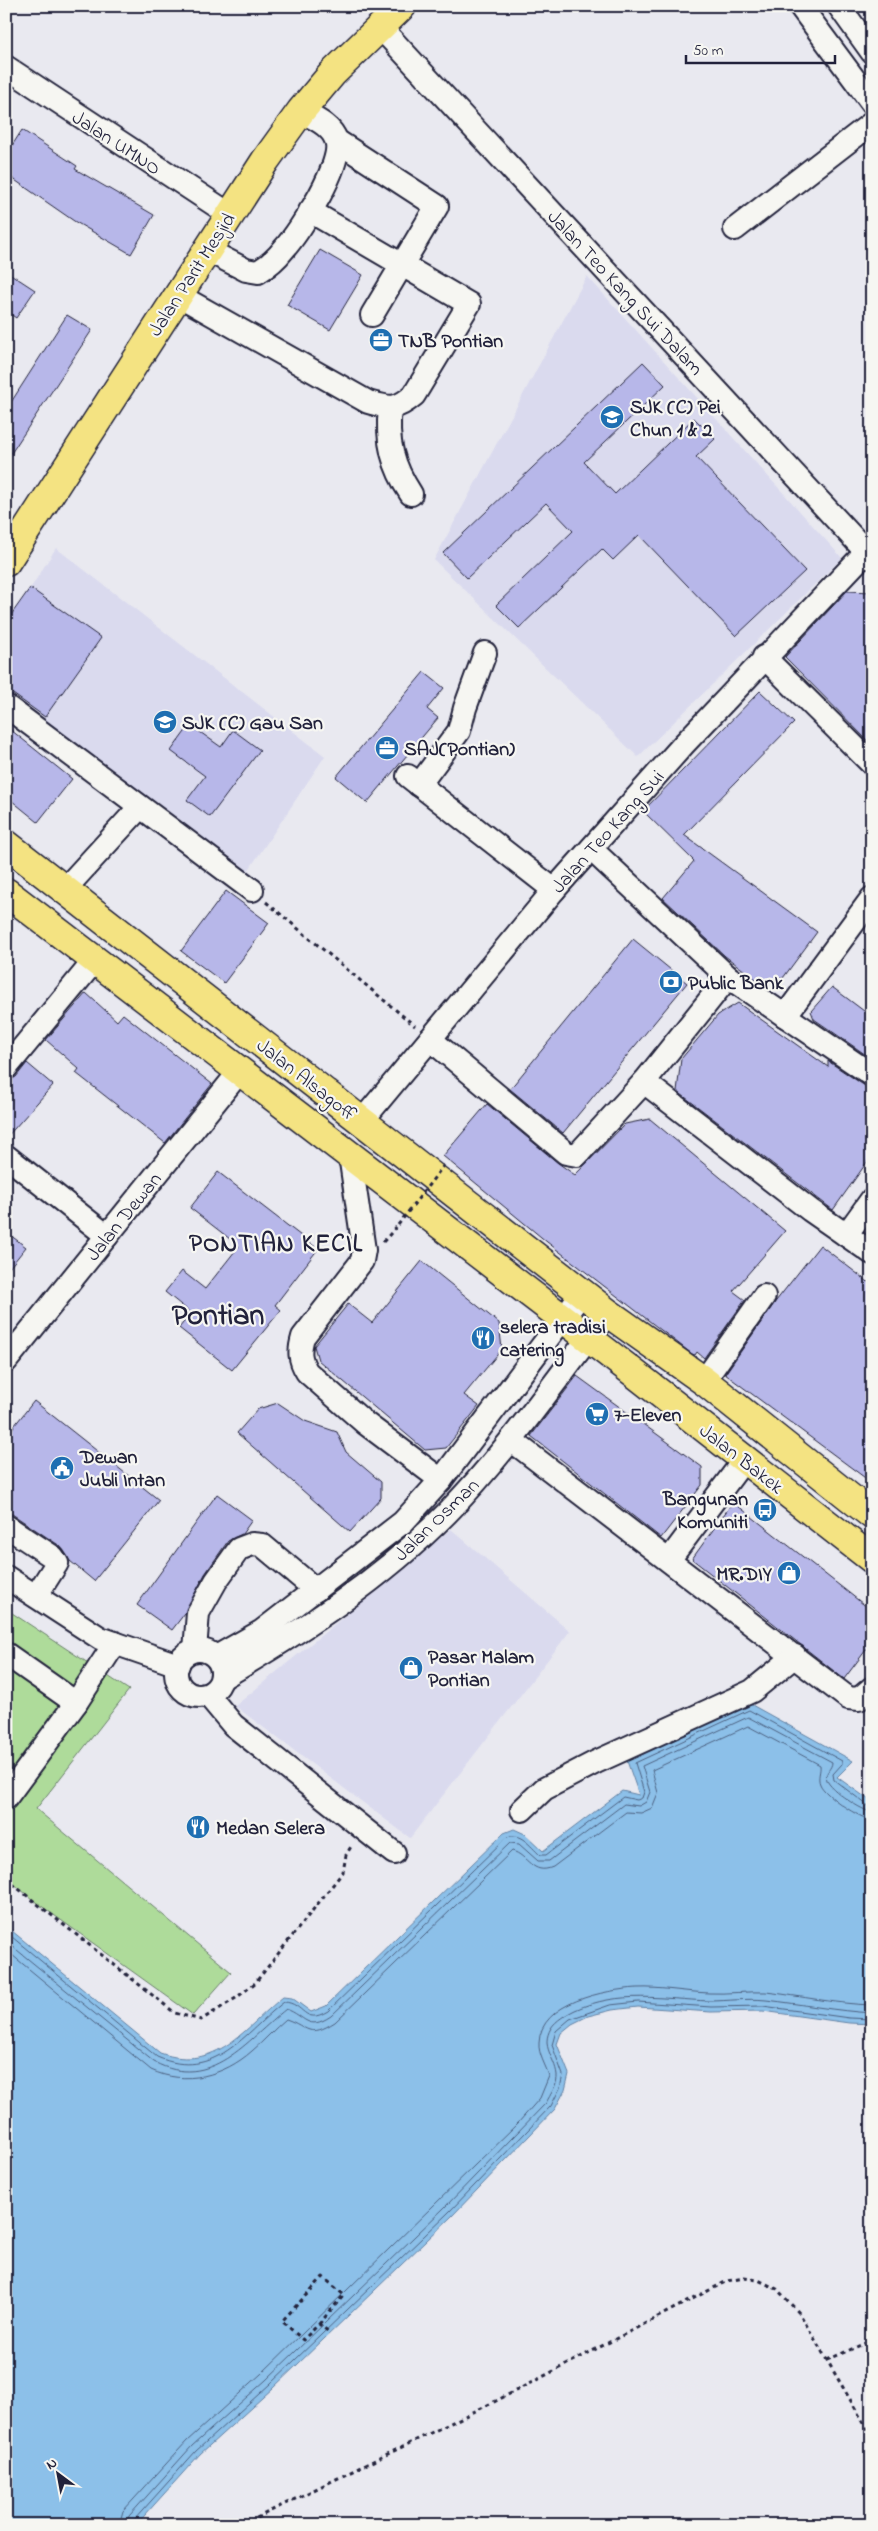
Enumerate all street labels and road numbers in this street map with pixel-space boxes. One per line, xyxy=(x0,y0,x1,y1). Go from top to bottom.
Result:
street label: Jalan UMNO xyxy=(65,104,166,184)
street label: Jalan Teo Kang Sui Dalam xyxy=(539,204,709,384)
street label: Jalan Parit Mesjid xyxy=(142,208,244,343)
street label: Jalan Teo Kang Sui xyxy=(545,764,673,902)
street label: Jalan Alsagoff xyxy=(249,1033,362,1131)
street label: Jalan Dewan xyxy=(80,1167,170,1268)
street label: Jalan Bakek xyxy=(692,1418,789,1502)
street label: Jalan Osman xyxy=(388,1472,487,1569)

